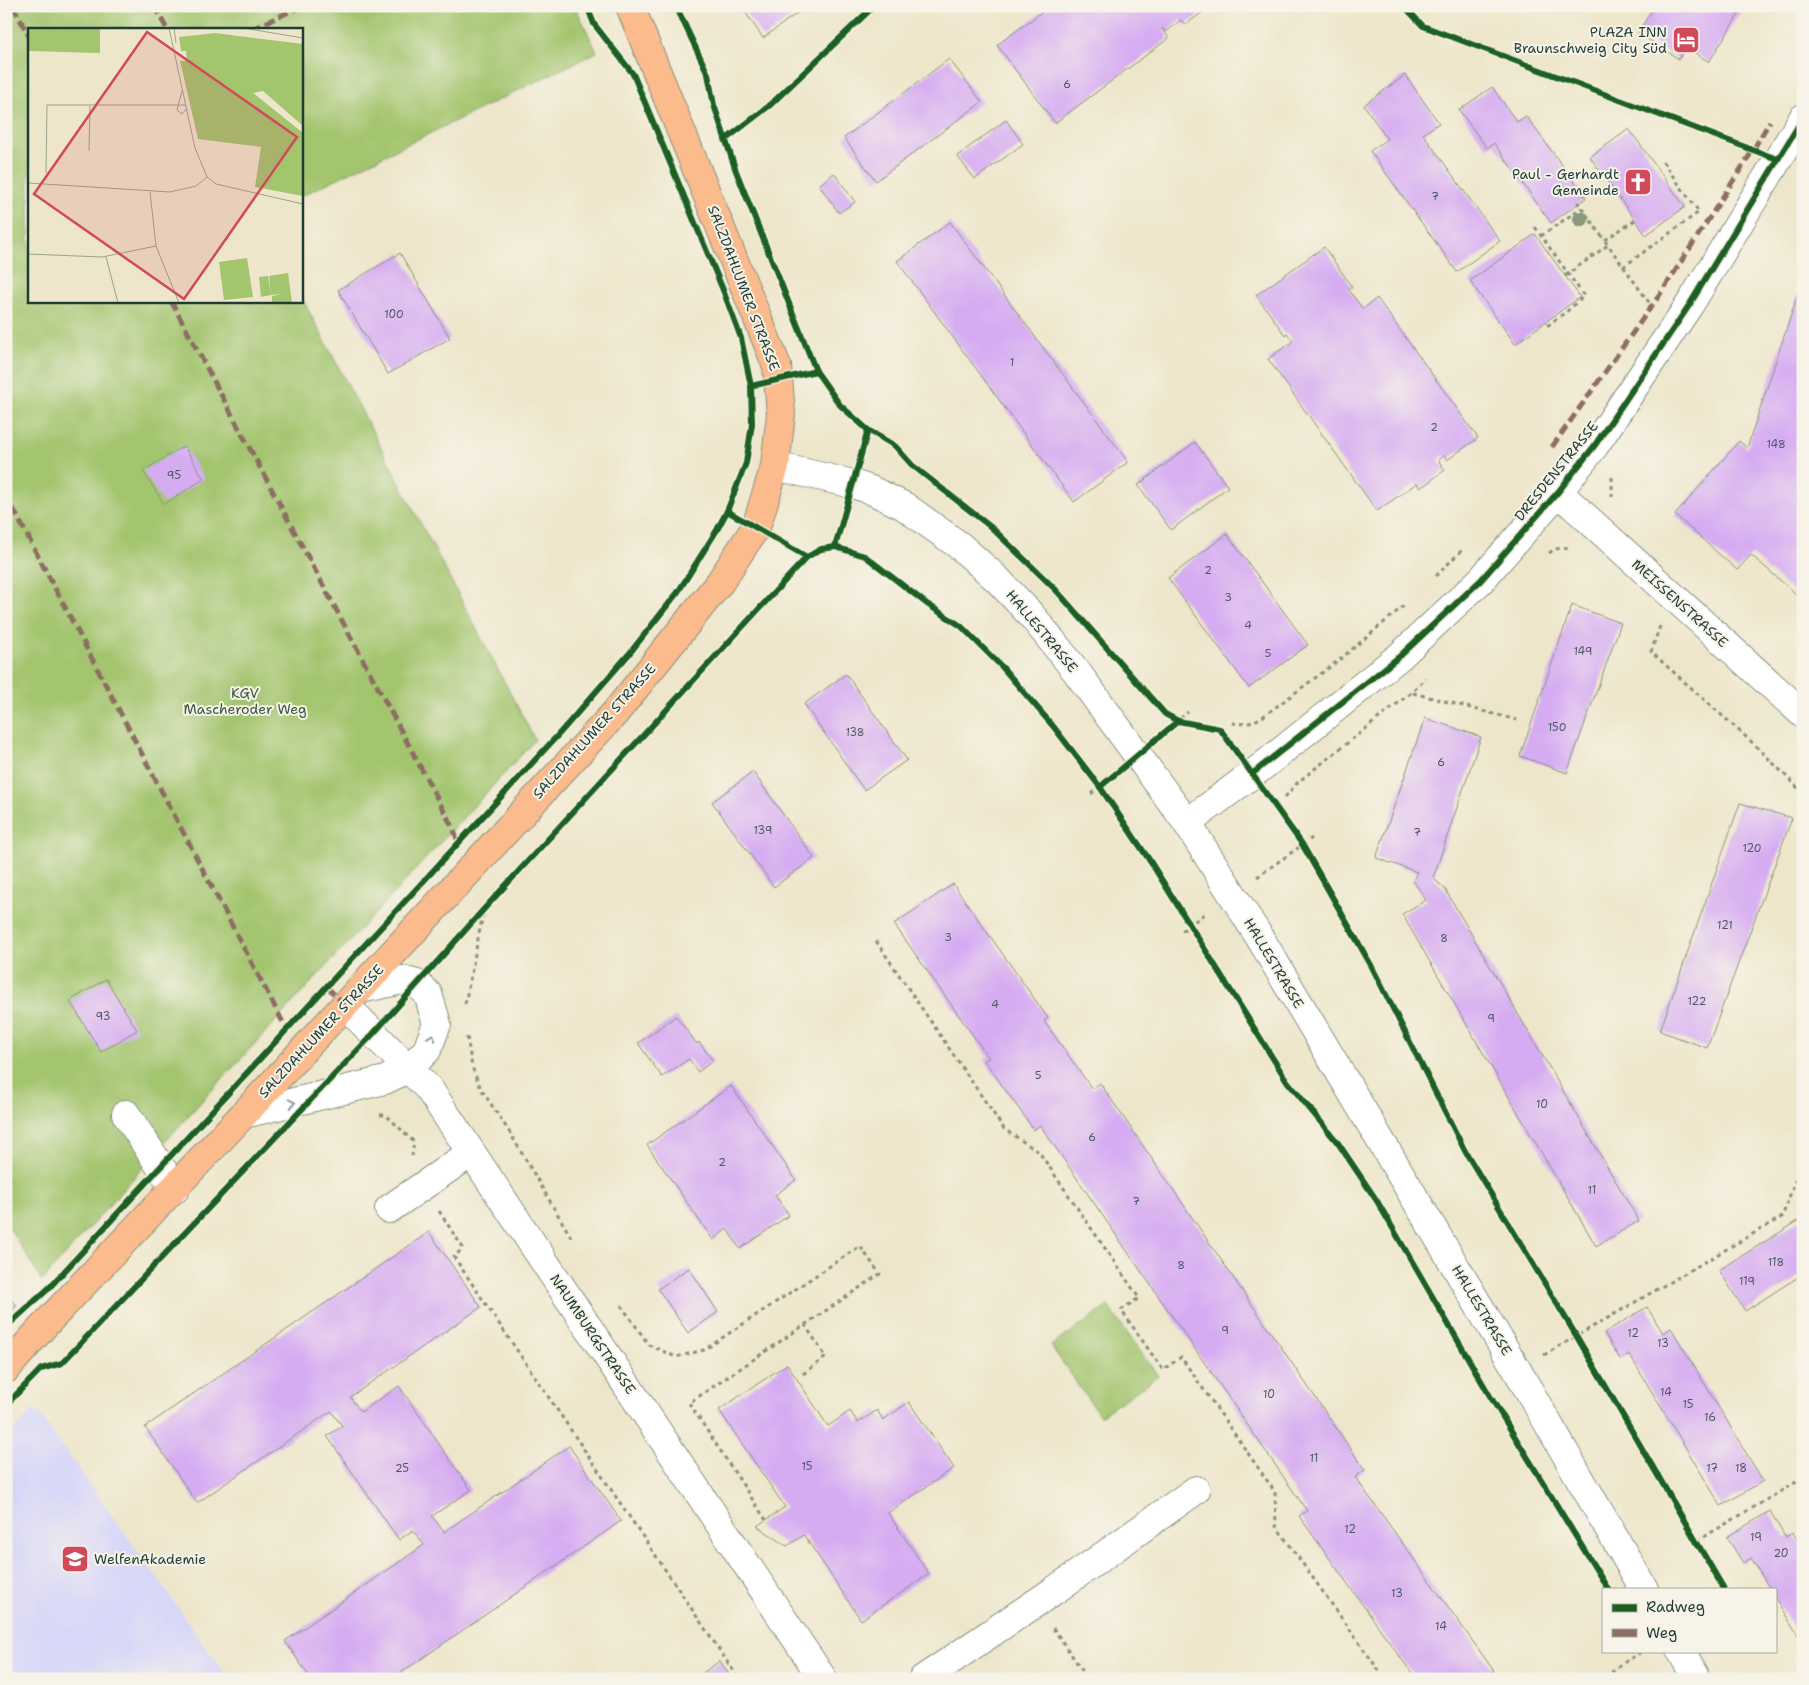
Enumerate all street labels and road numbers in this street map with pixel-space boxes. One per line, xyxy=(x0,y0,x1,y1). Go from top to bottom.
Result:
street label: SALZDAHLUMER STRASSE xyxy=(704,203,784,373)
street label: DRESDENSTRASSE xyxy=(1510,417,1602,525)
street label: MEISSENSTRASSE xyxy=(1628,555,1732,651)
street label: HALLESTRASSE xyxy=(1002,586,1082,676)
street label: SALZDAHLUMER STRASSE xyxy=(529,660,660,802)
street label: HALLESTRASSE xyxy=(1240,914,1308,1012)
street label: SALZDAHLUMER STRASSE xyxy=(254,960,388,1101)
street label: HALLESTRASSE xyxy=(1448,1261,1516,1359)
street label: NAUMBURGSTRASSE xyxy=(546,1271,640,1398)

